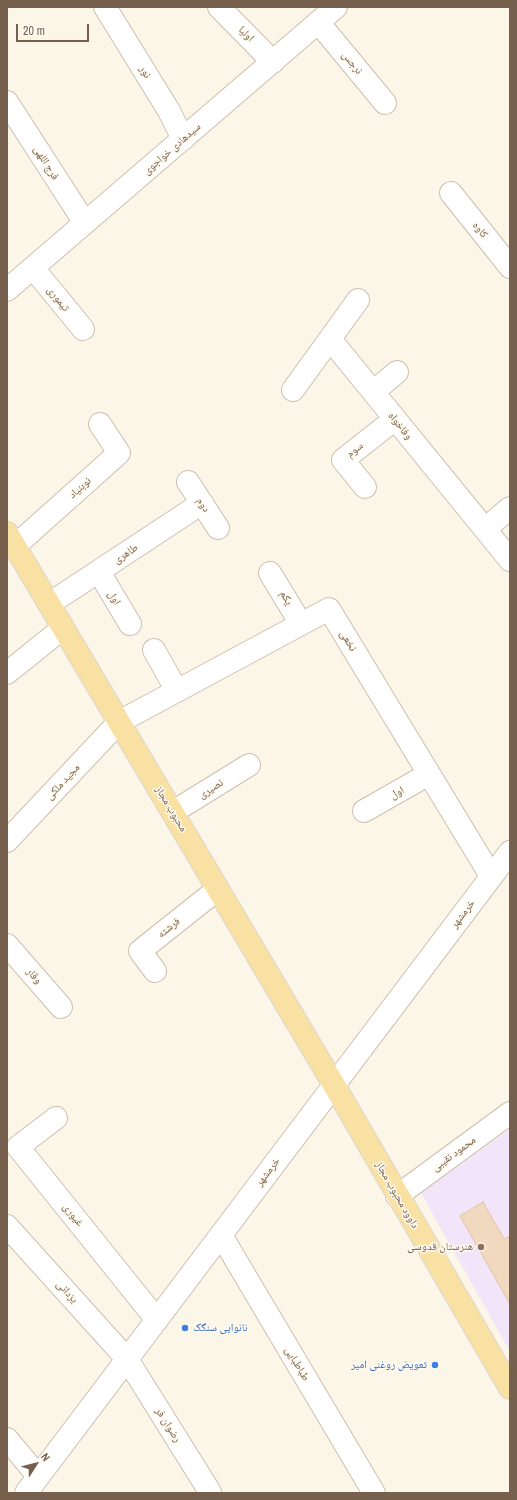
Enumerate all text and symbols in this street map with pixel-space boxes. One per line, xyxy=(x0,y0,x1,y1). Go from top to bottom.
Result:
scale bar xyxy=(18,16,91,42)
text: 20 m xyxy=(23,23,45,39)
street label: اولیا xyxy=(235,23,257,45)
street label: نرجس xyxy=(339,49,365,77)
street label: نور xyxy=(136,63,154,81)
street label: سیدهادی خواجوی xyxy=(140,120,204,178)
street label: فرج اللهی xyxy=(30,143,62,183)
street label: کاوه xyxy=(470,219,490,241)
street label: تیموری xyxy=(44,284,72,314)
street label: وفاخواه xyxy=(385,409,415,443)
street label: سوم xyxy=(344,439,366,461)
street label: نوبنیاد xyxy=(66,474,94,502)
street label: دوم xyxy=(193,495,213,515)
street label: طاهری xyxy=(111,541,141,567)
street label: اول xyxy=(105,588,123,608)
street label: یکم xyxy=(277,588,295,608)
street label: نخعی xyxy=(337,628,359,654)
street label: مجید ملکی xyxy=(43,761,83,803)
street label: نصیری xyxy=(196,776,226,802)
street label: محبوب مجاز xyxy=(152,784,190,834)
street label: اول xyxy=(388,784,406,802)
street label: خرمشهر xyxy=(448,897,478,931)
street label: فرشته xyxy=(155,915,183,941)
street label: وقار xyxy=(24,965,44,987)
street label: محمود نقیبی xyxy=(429,1134,479,1174)
street label: خرمشهر xyxy=(253,1155,283,1189)
street label: داوود محبوب مجاز xyxy=(372,1159,422,1231)
street label: غیوری xyxy=(60,1201,86,1229)
place label: هنرستان قدوسی xyxy=(407,1240,473,1254)
marker: هنرستان قدوسی xyxy=(476,1242,486,1252)
street label: یزدانی xyxy=(53,1278,81,1306)
place label: نانوایی سنگک xyxy=(193,1321,247,1335)
marker: نانوایی سنگک xyxy=(180,1323,190,1333)
street label: طباطبایی xyxy=(282,1344,312,1384)
place label: تعویض روغنی امیر xyxy=(351,1358,427,1372)
marker: تعویض روغنی امیر xyxy=(430,1360,440,1370)
street label: رضوان فر xyxy=(152,1405,184,1445)
north arrow xyxy=(16,1444,56,1484)
text: N xyxy=(38,1450,53,1464)

